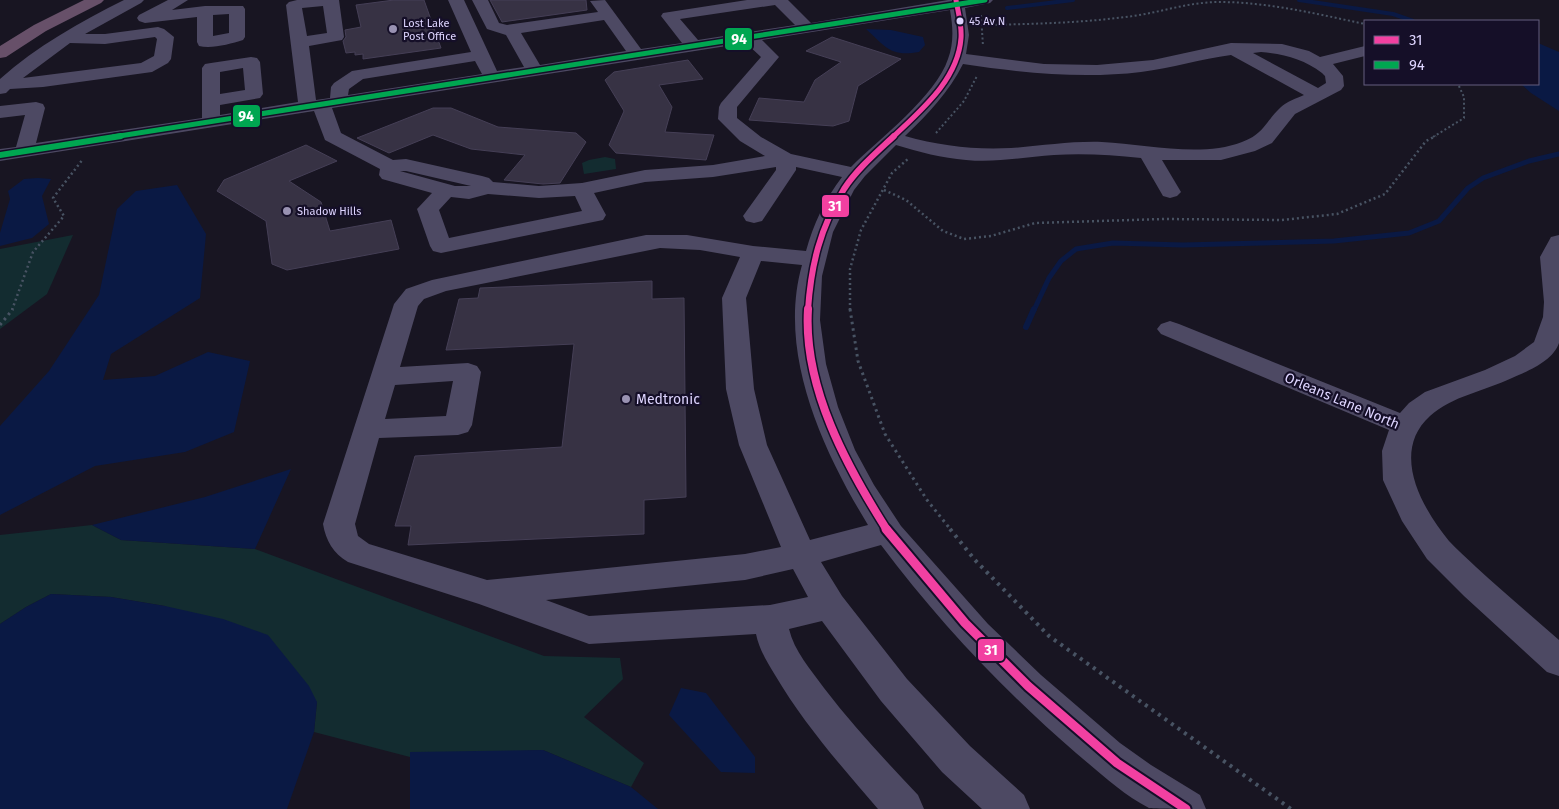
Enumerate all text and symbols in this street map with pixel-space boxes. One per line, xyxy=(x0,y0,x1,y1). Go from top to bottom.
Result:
place label: 45 Av N xyxy=(969,15,1005,28)
marker: 45 Av N xyxy=(955,16,965,26)
place label: Lost Lake Post Office xyxy=(403,17,456,43)
legend xyxy=(1364,20,1539,85)
marker: Lost Lake Post Office xyxy=(387,23,399,35)
line badge: 94 xyxy=(724,27,753,51)
text: 94 xyxy=(731,31,747,48)
text: 31 xyxy=(1409,31,1423,49)
text: 94 xyxy=(1409,56,1425,74)
line badge: 94 xyxy=(232,104,261,128)
text: 94 xyxy=(238,108,254,125)
line badge: 31 xyxy=(821,194,850,218)
text: 31 xyxy=(827,198,842,215)
marker: Shadow Hills xyxy=(281,205,293,217)
place label: Shadow Hills xyxy=(297,205,361,218)
street label: Orleans Lane North xyxy=(1282,369,1402,433)
place label: Medtronic xyxy=(636,391,700,408)
marker: Medtronic xyxy=(620,393,632,405)
line badge: 31 xyxy=(977,638,1005,662)
text: 31 xyxy=(983,642,998,659)

